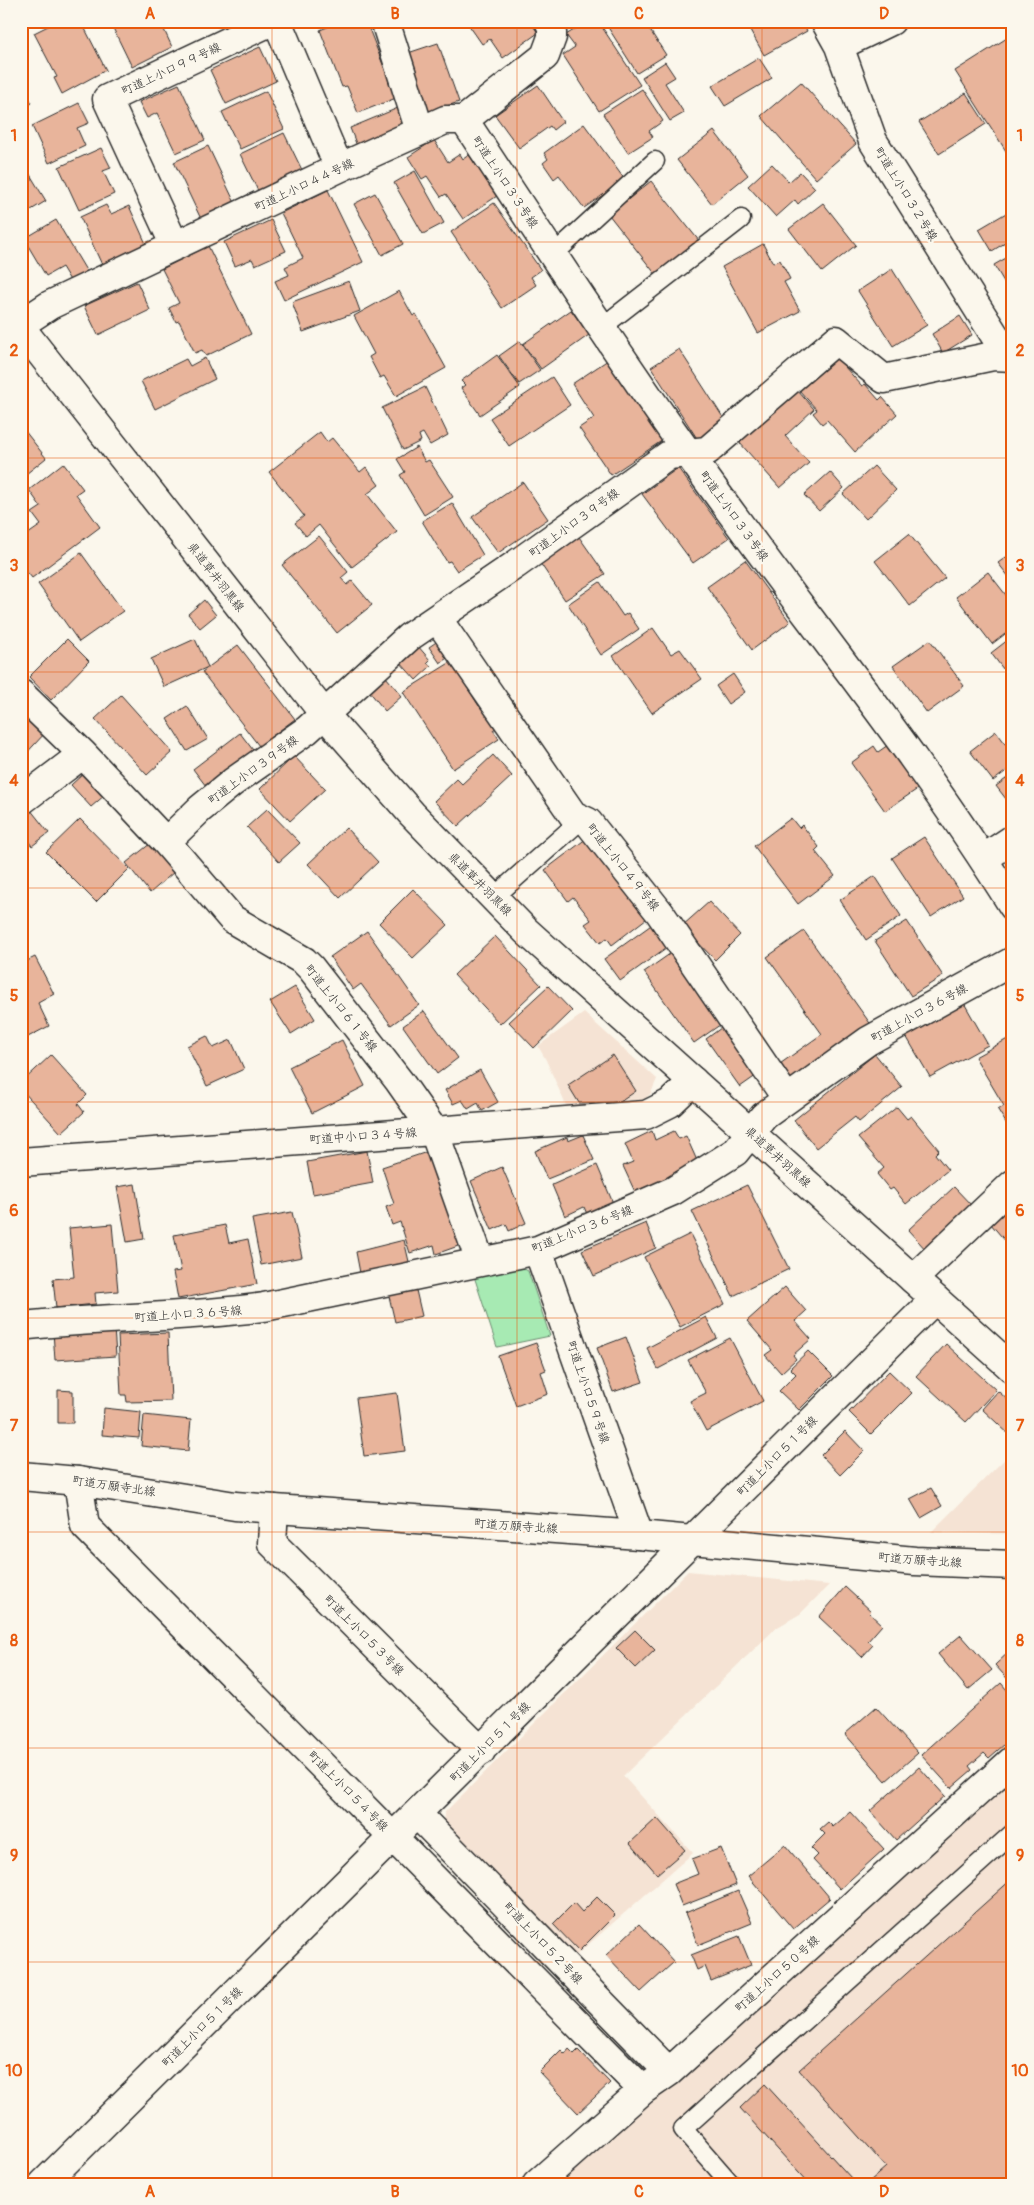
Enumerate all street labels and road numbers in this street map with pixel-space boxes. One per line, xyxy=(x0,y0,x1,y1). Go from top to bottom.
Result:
street label: 町道上小口９９号線 xyxy=(119,40,223,99)
street label: 町道上小口３３号線 xyxy=(468,133,541,231)
street label: 町道上小口３２号線 xyxy=(871,144,941,244)
street label: 町道上小口４４号線 xyxy=(252,156,356,215)
street label: 町道上小口３３号線 xyxy=(696,468,771,564)
street label: 町道上小口３９号線 xyxy=(526,486,622,561)
street label: 県道草井羽黒線 xyxy=(184,540,247,615)
street label: 町道上小口３９号線 xyxy=(205,733,301,808)
street label: 町道上小口４９号線 xyxy=(583,821,662,914)
street label: 県道草井羽黒線 xyxy=(445,849,515,919)
street label: 町道上小口６１号線 xyxy=(301,962,380,1055)
street label: 町道上小口３６号線 xyxy=(868,981,970,1046)
street label: 県道草井羽黒線 xyxy=(741,1124,814,1191)
street label: 町道中小口３４号線 xyxy=(309,1125,417,1148)
street label: 町道上小口３６号線 xyxy=(529,1202,635,1257)
street label: 町道上小口３６号線 xyxy=(134,1303,242,1326)
street label: 町道上小口５９号線 xyxy=(563,1339,612,1446)
street label: 町道上小口５１号線 xyxy=(734,1413,821,1500)
street label: 町道万願寺北線 xyxy=(71,1473,157,1500)
street label: 町道万願寺北線 xyxy=(474,1516,558,1537)
street label: 町道万願寺北線 xyxy=(878,1550,962,1571)
street label: 町道上小口５３号線 xyxy=(320,1592,407,1679)
street label: 町道上小口５１号線 xyxy=(447,1699,534,1786)
street label: 町道上小口５４号線 xyxy=(304,1748,391,1835)
street label: 町道上小口５２号線 xyxy=(500,1899,586,1987)
street label: 町道上小口５０号線 xyxy=(732,1933,822,2016)
street label: 町道上小口５１号線 xyxy=(159,1984,246,2071)

